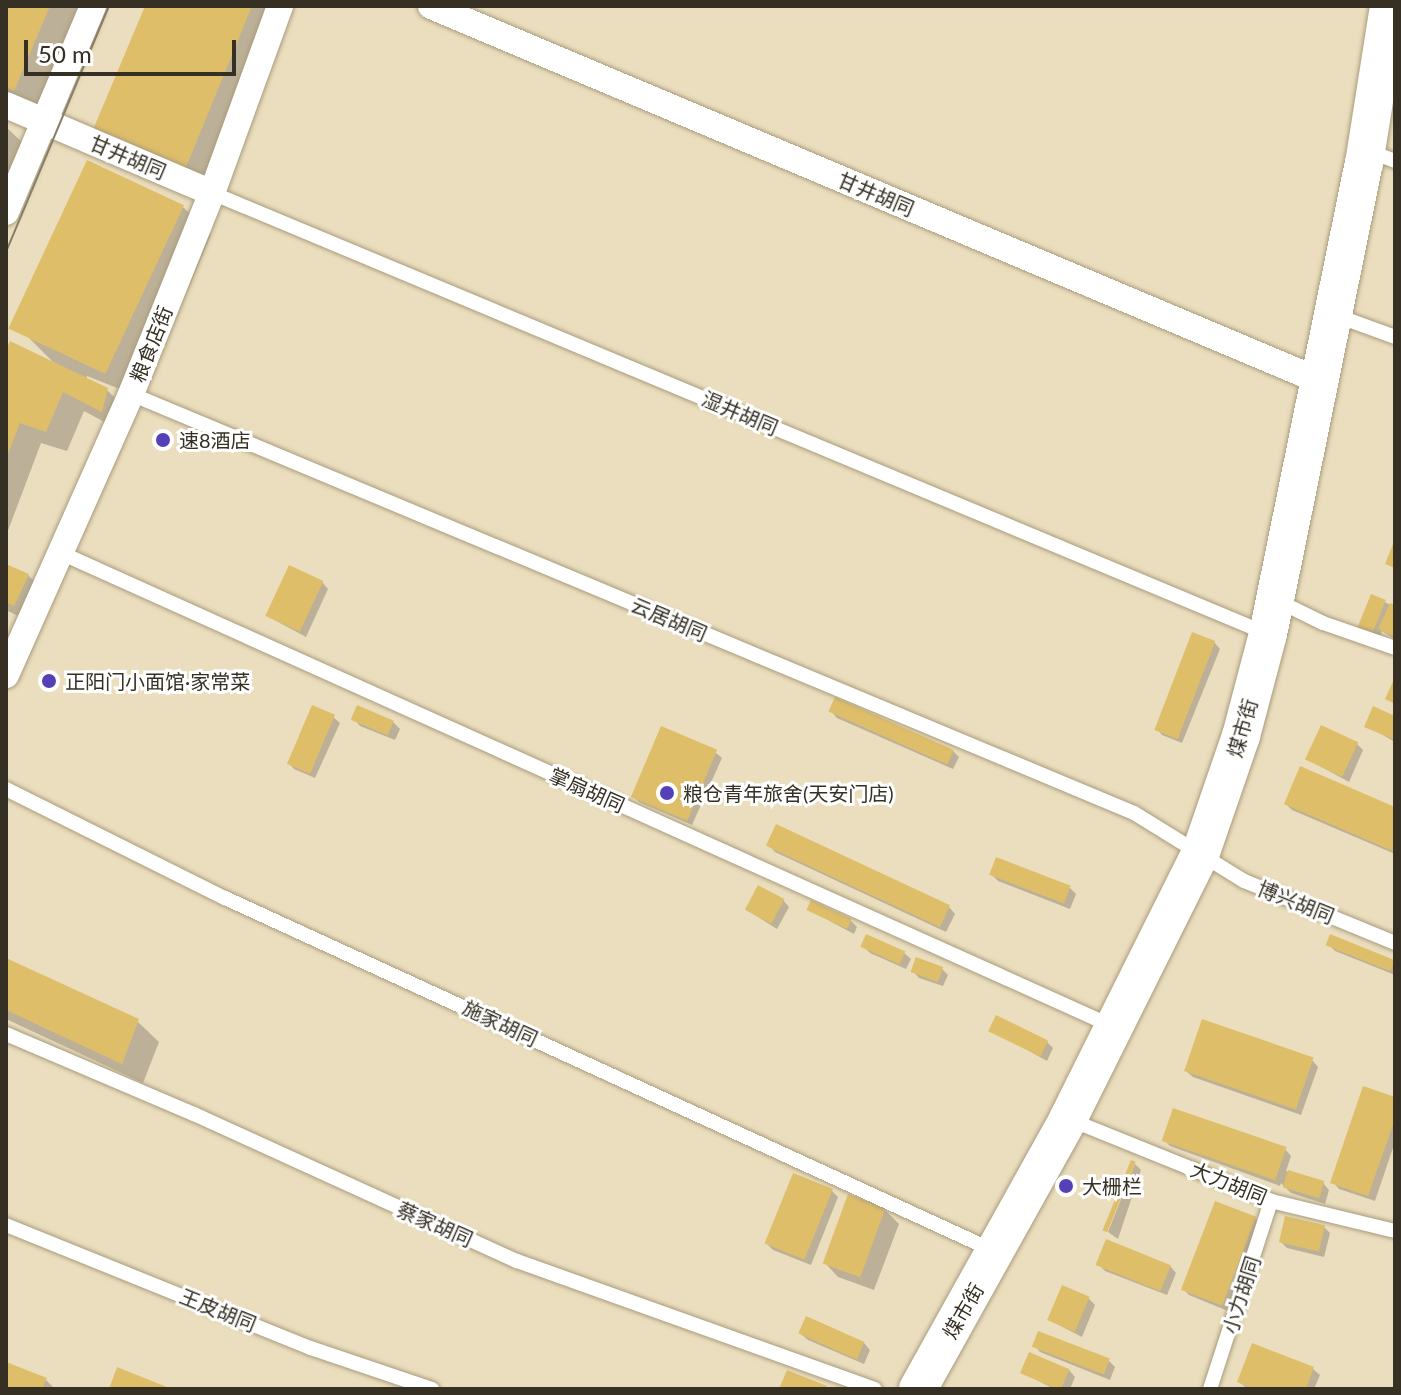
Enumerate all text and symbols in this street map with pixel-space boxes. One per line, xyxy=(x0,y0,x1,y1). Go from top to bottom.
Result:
scale bar xyxy=(28,24,240,74)
text: 50 m xyxy=(38,39,92,68)
street label: 甘井胡同 xyxy=(86,130,170,184)
street label: 甘井胡同 xyxy=(834,167,918,221)
street label: 粮食店街 xyxy=(125,302,177,386)
street label: 湿井胡同 xyxy=(698,386,782,440)
place label: 速8酒店 xyxy=(179,428,251,452)
marker: 速8酒店 xyxy=(154,431,172,449)
street label: 云居胡同 xyxy=(627,592,711,646)
place label: 正阳门小面馆·家常菜 xyxy=(65,669,250,693)
marker: 正阳门小面馆·家常菜 xyxy=(40,672,58,690)
street label: 煤市街 xyxy=(1222,696,1262,760)
street label: 掌扇胡同 xyxy=(546,763,628,817)
place label: 粮仓青年旅舍(天安门店) xyxy=(683,781,894,805)
marker: 粮仓青年旅舍(天安门店) xyxy=(658,784,676,802)
street label: 博兴胡同 xyxy=(1254,876,1338,928)
street label: 施家胡同 xyxy=(459,995,541,1051)
street label: 大力胡同 xyxy=(1187,1157,1271,1209)
place label: 大栅栏 xyxy=(1082,1174,1142,1198)
marker: 大栅栏 xyxy=(1057,1177,1075,1195)
street label: 蔡家胡同 xyxy=(394,1197,476,1251)
street label: 小力胡同 xyxy=(1217,1253,1265,1337)
street label: 煤市街 xyxy=(938,1279,988,1343)
street label: 王皮胡同 xyxy=(176,1284,260,1336)

